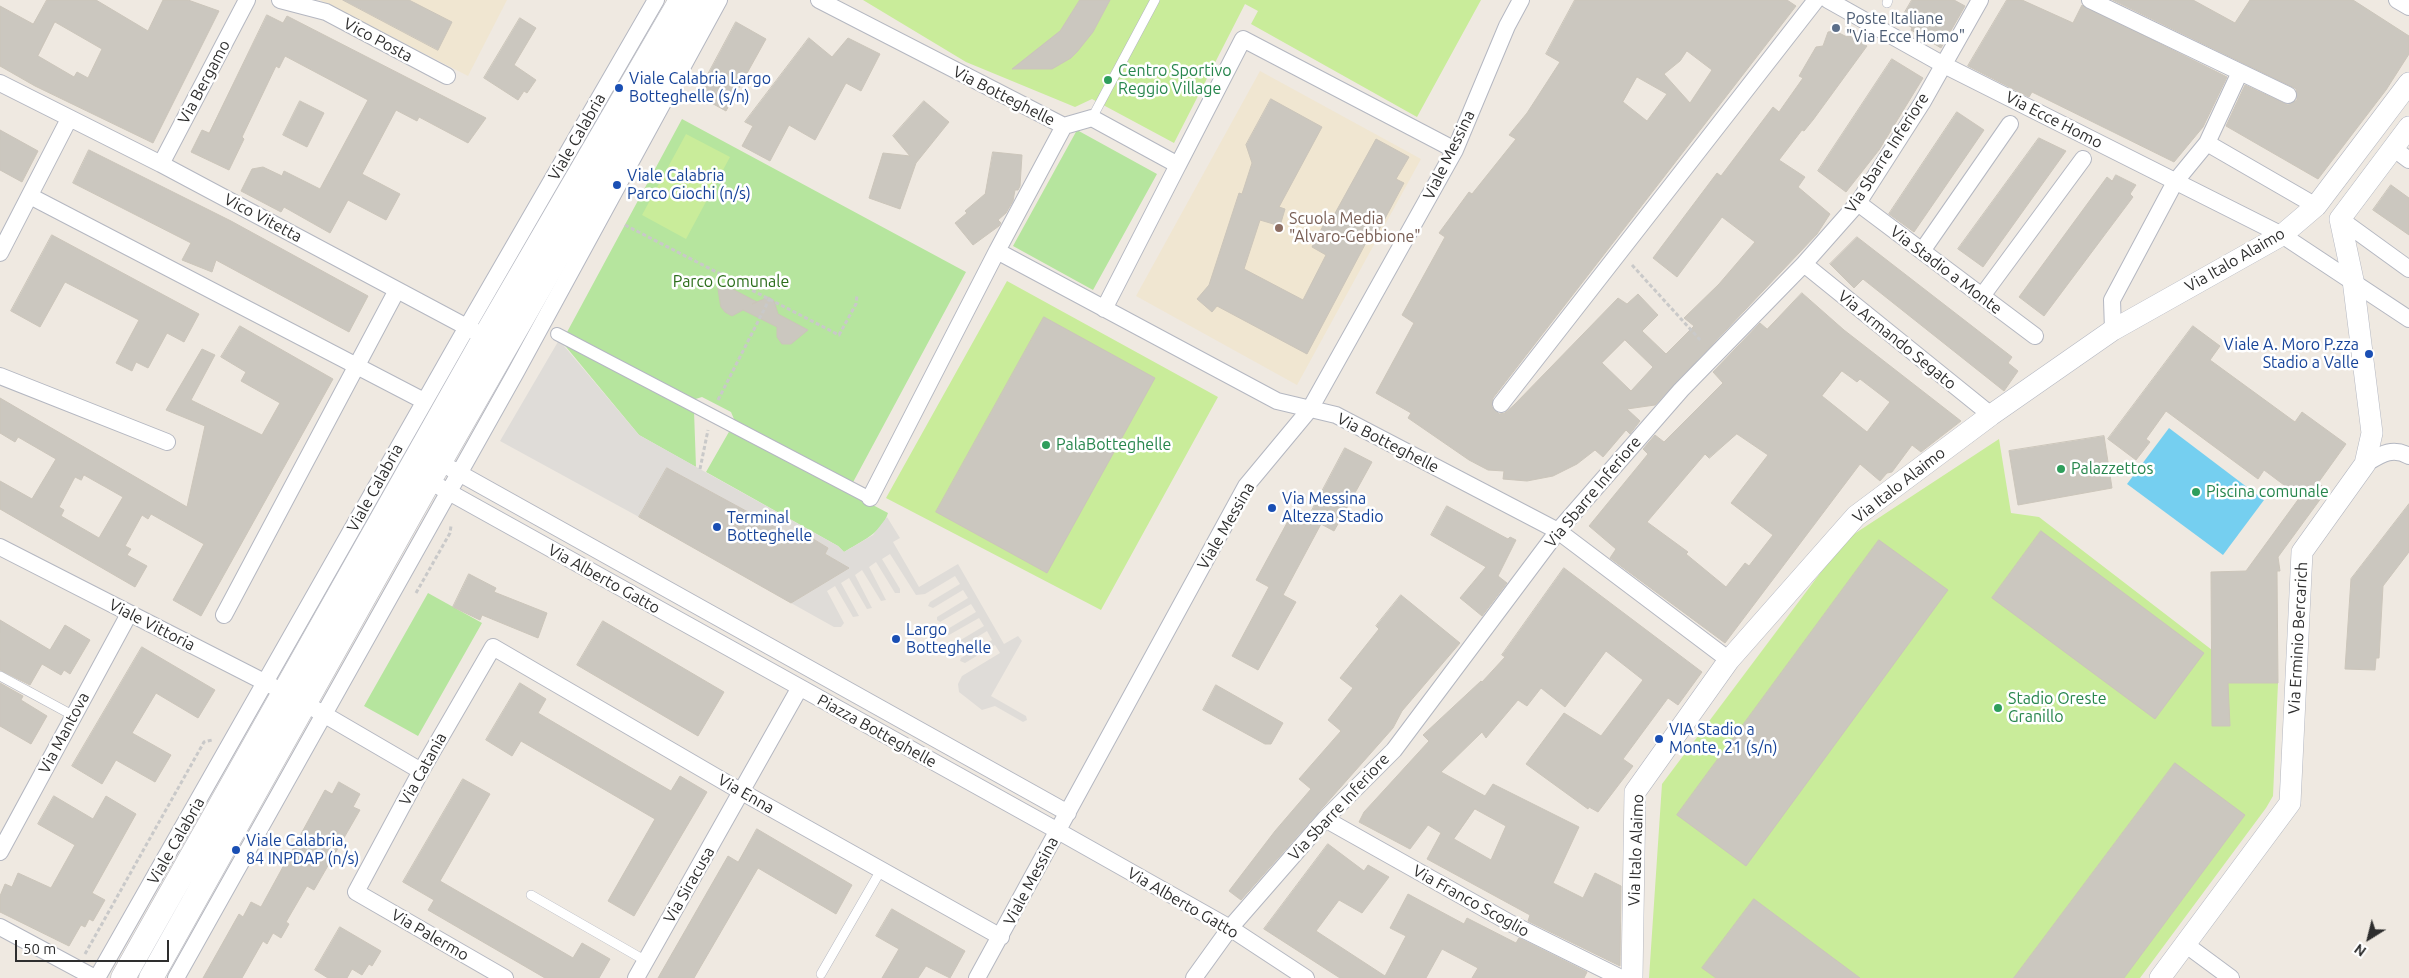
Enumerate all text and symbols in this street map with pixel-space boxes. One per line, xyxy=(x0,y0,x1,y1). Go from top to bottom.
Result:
place label: Poste Italiane "Via Ecce Homo" xyxy=(1846,9,1965,47)
street label: Vico Posta xyxy=(340,14,416,66)
marker: Poste Italiane "Via Ecce Homo" xyxy=(1830,22,1842,34)
street label: Via Bergamo xyxy=(174,37,234,127)
place label: Centro Sportivo Reggio Village xyxy=(1118,61,1232,99)
street label: Via Botteghelle xyxy=(950,62,1058,130)
place label: Viale Calabria Largo Botteghelle (s/n) xyxy=(629,69,771,107)
marker: Centro Sportivo Reggio Village xyxy=(1102,74,1114,86)
marker: Viale Calabria Largo Botteghelle (s/n) xyxy=(613,82,625,94)
street label: Via Ecce Homo xyxy=(2002,87,2106,153)
street label: Via Sbarre Inferiore xyxy=(1841,89,1933,217)
street label: Viale Calabria xyxy=(544,90,610,184)
street label: Viale Messina xyxy=(1419,107,1479,203)
place label: Viale Calabria Parco Giochi (n/s) xyxy=(627,166,751,204)
marker: Viale Calabria Parco Giochi (n/s) xyxy=(611,179,623,191)
street label: Vico Vitetta xyxy=(221,189,305,247)
place label: Scuola Media "Alvaro-Gebbione" xyxy=(1289,209,1421,247)
marker: Scuola Media "Alvaro-Gebbione" xyxy=(1273,222,1285,234)
street label: Via Stadio a Monte xyxy=(1886,222,2006,318)
street label: Via Italo Alaimo xyxy=(2182,224,2288,296)
park label: Parco Comunale xyxy=(673,272,789,292)
street label: Via Armando Segato xyxy=(1834,286,1960,394)
place label: Viale A. Moro P.zza Stadio a Valle xyxy=(2224,335,2359,373)
marker: Viale A. Moro P.zza Stadio a Valle xyxy=(2363,348,2375,360)
street label: Via Botteghelle xyxy=(1334,409,1442,477)
street label: Via Sbarre Inferiore xyxy=(1541,432,1645,552)
place label: PalaBotteghelle xyxy=(1056,435,1171,455)
marker: PalaBotteghelle xyxy=(1040,439,1052,451)
street label: Viale Calabria xyxy=(343,441,407,535)
street label: Via Italo Alaimo xyxy=(1849,443,1949,527)
place label: Palazzettos xyxy=(2071,459,2153,479)
marker: Palazzettos xyxy=(2055,463,2067,475)
street label: Viale Messina xyxy=(1193,479,1259,573)
place label: Piscina comunale xyxy=(2206,482,2329,502)
marker: Piscina comunale xyxy=(2190,486,2202,498)
place label: Via Messina Altezza Stadio xyxy=(1282,489,1384,527)
marker: Via Messina Altezza Stadio xyxy=(1266,502,1278,514)
place label: Terminal Botteghelle xyxy=(727,508,812,546)
marker: Terminal Botteghelle xyxy=(711,521,723,533)
street label: Via Alberto Gatto xyxy=(545,540,663,618)
street label: Via Erminio Bercarich xyxy=(2284,561,2312,715)
street label: Viale Vittoria xyxy=(106,595,198,655)
place label: Largo Botteghelle xyxy=(906,620,991,658)
marker: Largo Botteghelle xyxy=(890,633,902,645)
street label: Via Mantova xyxy=(35,689,93,777)
place label: Stadio Oreste Granillo xyxy=(2008,689,2106,727)
street label: Piazza Botteghelle xyxy=(814,690,940,772)
marker: Stadio Oreste Granillo xyxy=(1992,702,2004,714)
place label: VIA Stadio a Monte, 21 (s/n) xyxy=(1669,720,1777,758)
street label: Via Catania xyxy=(395,729,451,809)
marker: VIA Stadio a Monte, 21 (s/n) xyxy=(1653,733,1665,745)
street label: Via Sbarre Inferiore xyxy=(1284,749,1394,865)
street label: Via Enna xyxy=(714,770,778,818)
street label: Viale Calabria xyxy=(143,794,209,888)
street label: Via Italo Alaimo xyxy=(1624,794,1648,906)
place label: Viale Calabria, 84 INPDAP (n/s) xyxy=(246,831,359,869)
street label: Viale Messina xyxy=(1000,834,1062,928)
marker: Viale Calabria, 84 INPDAP (n/s) xyxy=(230,844,242,856)
street label: Via Siracusa xyxy=(660,844,718,926)
street label: Via Franco Scoglio xyxy=(1409,861,1533,941)
street label: Via Alberto Gatto xyxy=(1124,863,1242,943)
street label: Via Palermo xyxy=(388,905,472,965)
north arrow xyxy=(2344,913,2394,963)
scale bar xyxy=(18,930,171,962)
text: 50 m xyxy=(23,940,56,957)
text: N xyxy=(2351,941,2369,960)

